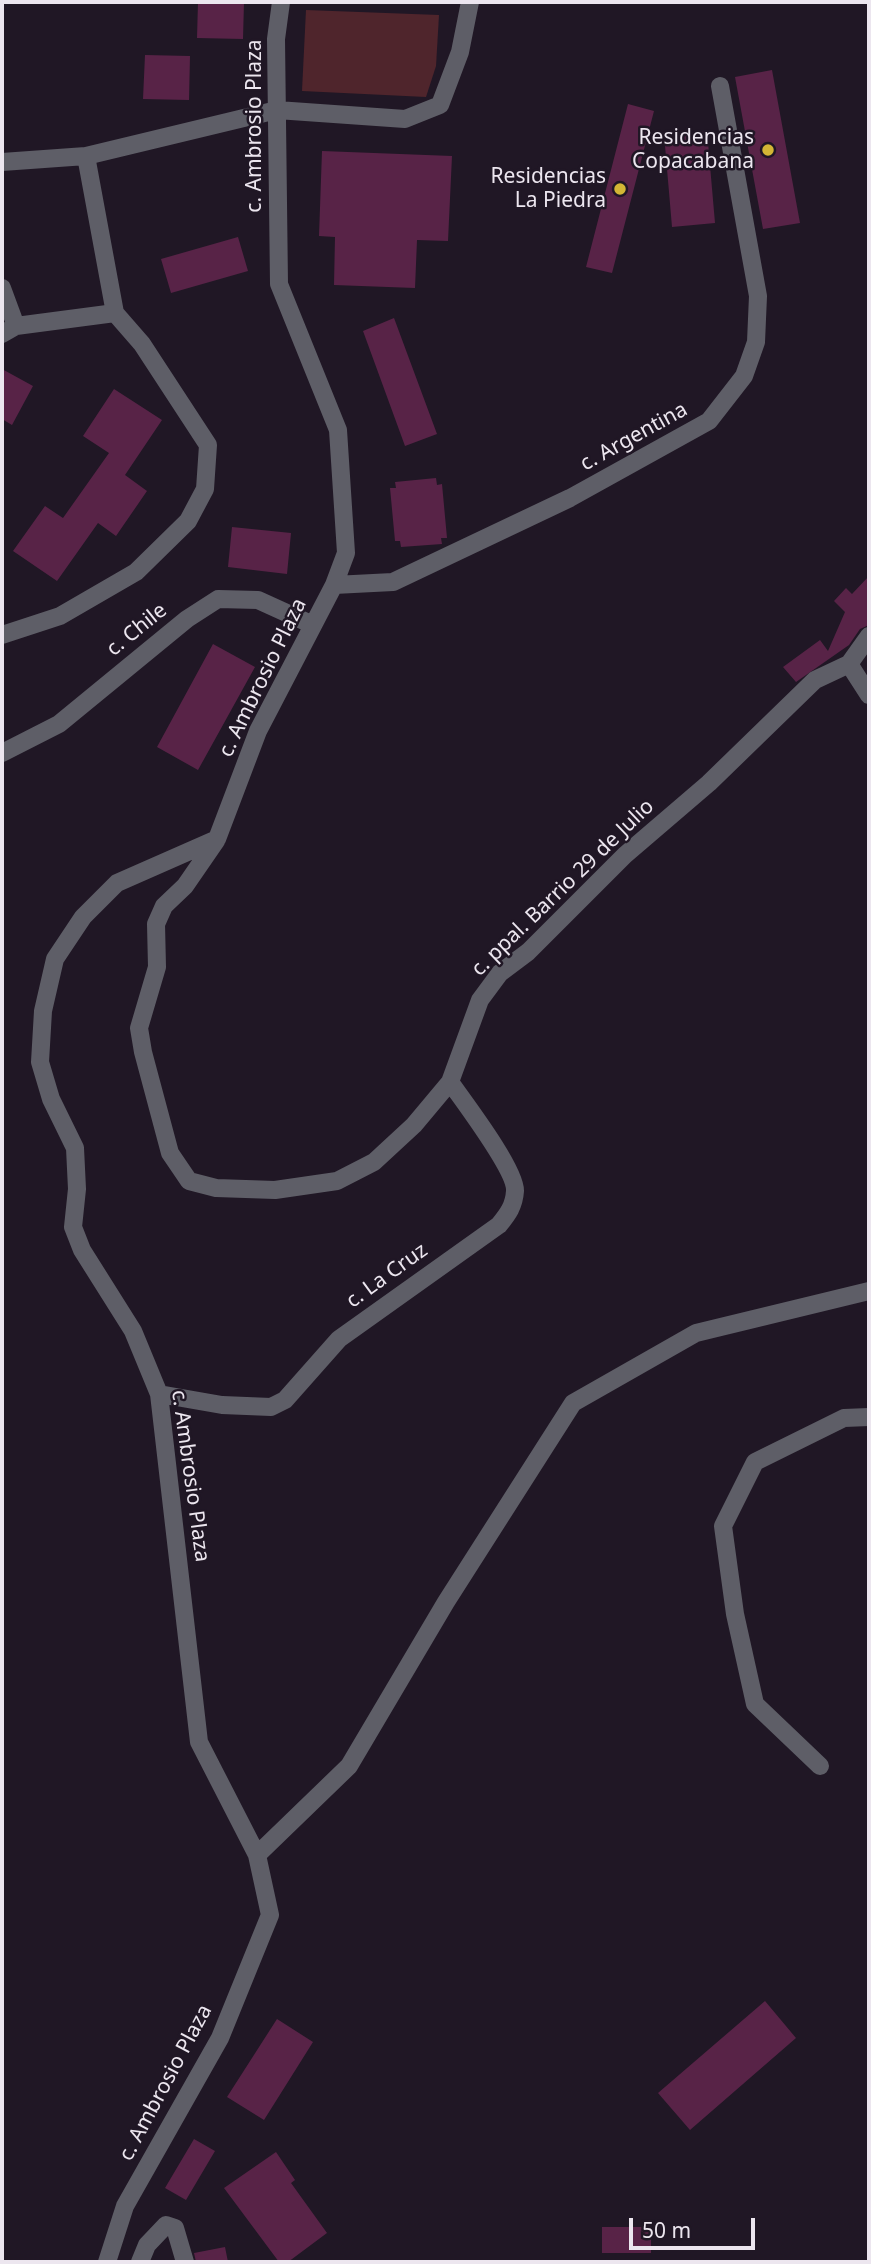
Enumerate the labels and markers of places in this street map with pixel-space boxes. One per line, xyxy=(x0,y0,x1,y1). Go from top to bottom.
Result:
place label: Residencias Copacabana xyxy=(632,125,754,175)
marker: Residencias Copacabana xyxy=(760,142,776,158)
place label: Residencias La Piedra xyxy=(491,164,606,214)
marker: Residencias La Piedra xyxy=(612,181,628,197)

